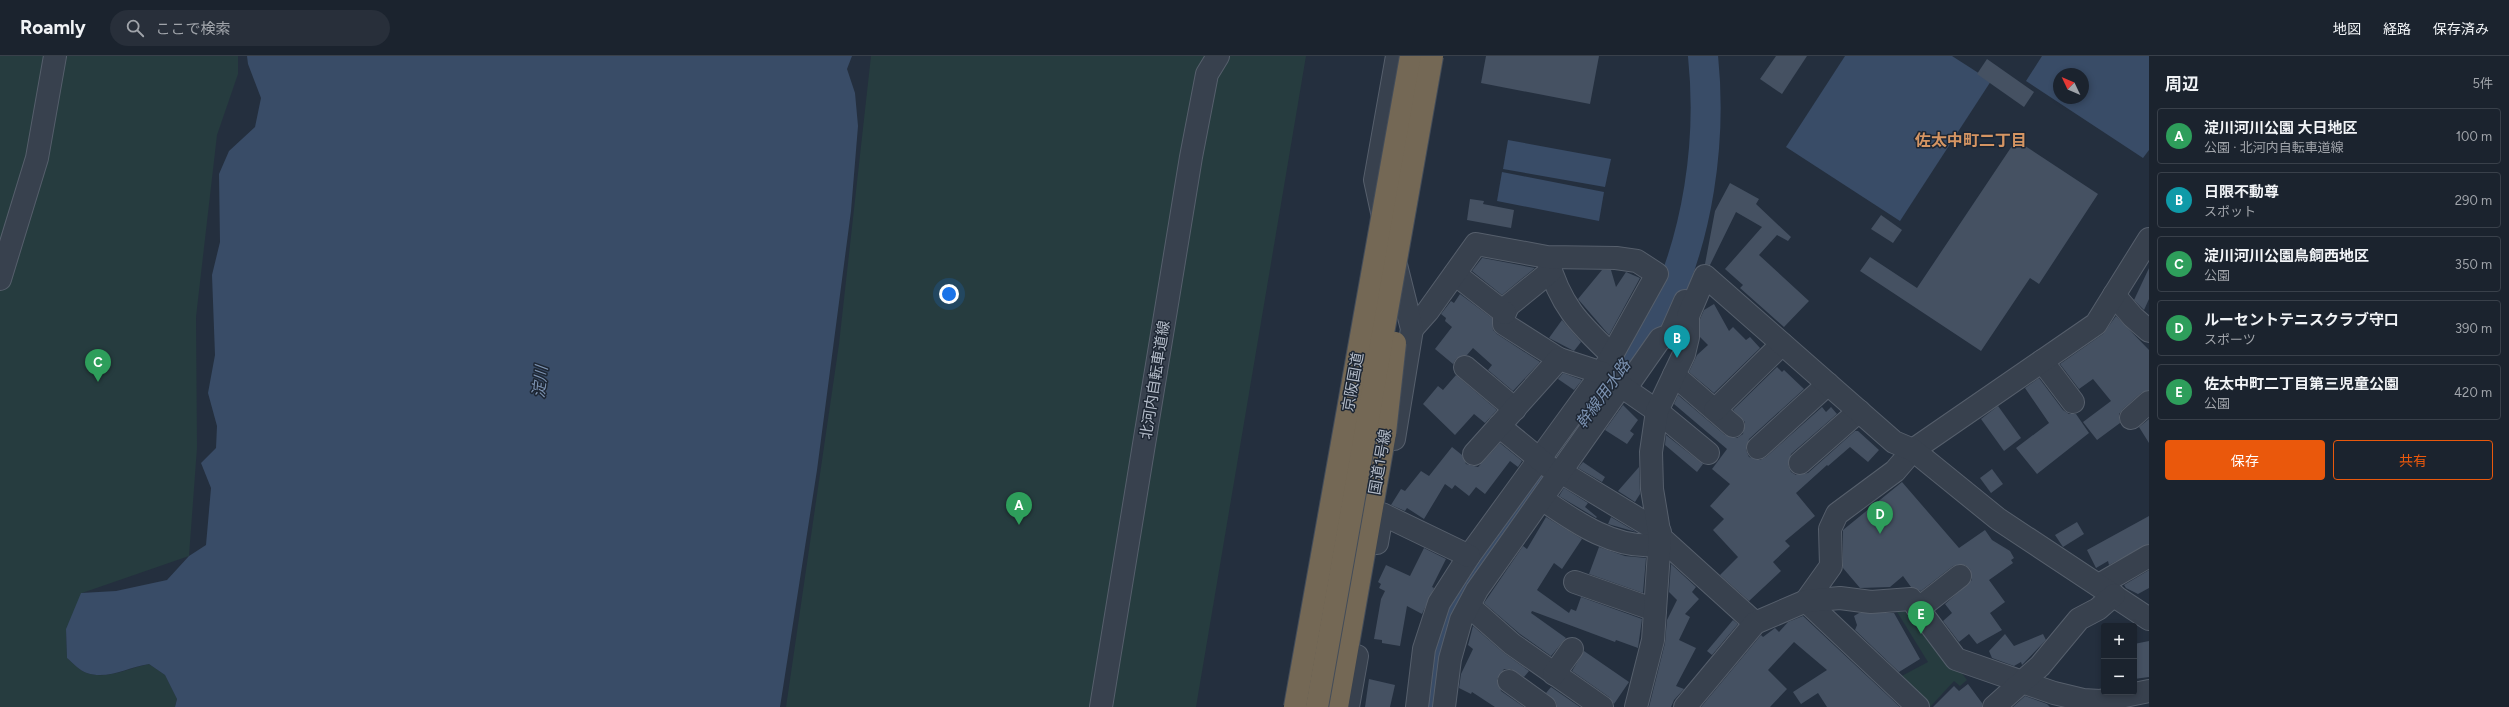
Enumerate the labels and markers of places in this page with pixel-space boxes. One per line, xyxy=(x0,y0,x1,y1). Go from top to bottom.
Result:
pin: B xyxy=(1664,325,1690,358)
pin: C xyxy=(85,349,111,382)
pin: A xyxy=(1006,492,1032,525)
pin: D xyxy=(1867,501,1893,534)
pin: E xyxy=(1908,601,1934,634)

